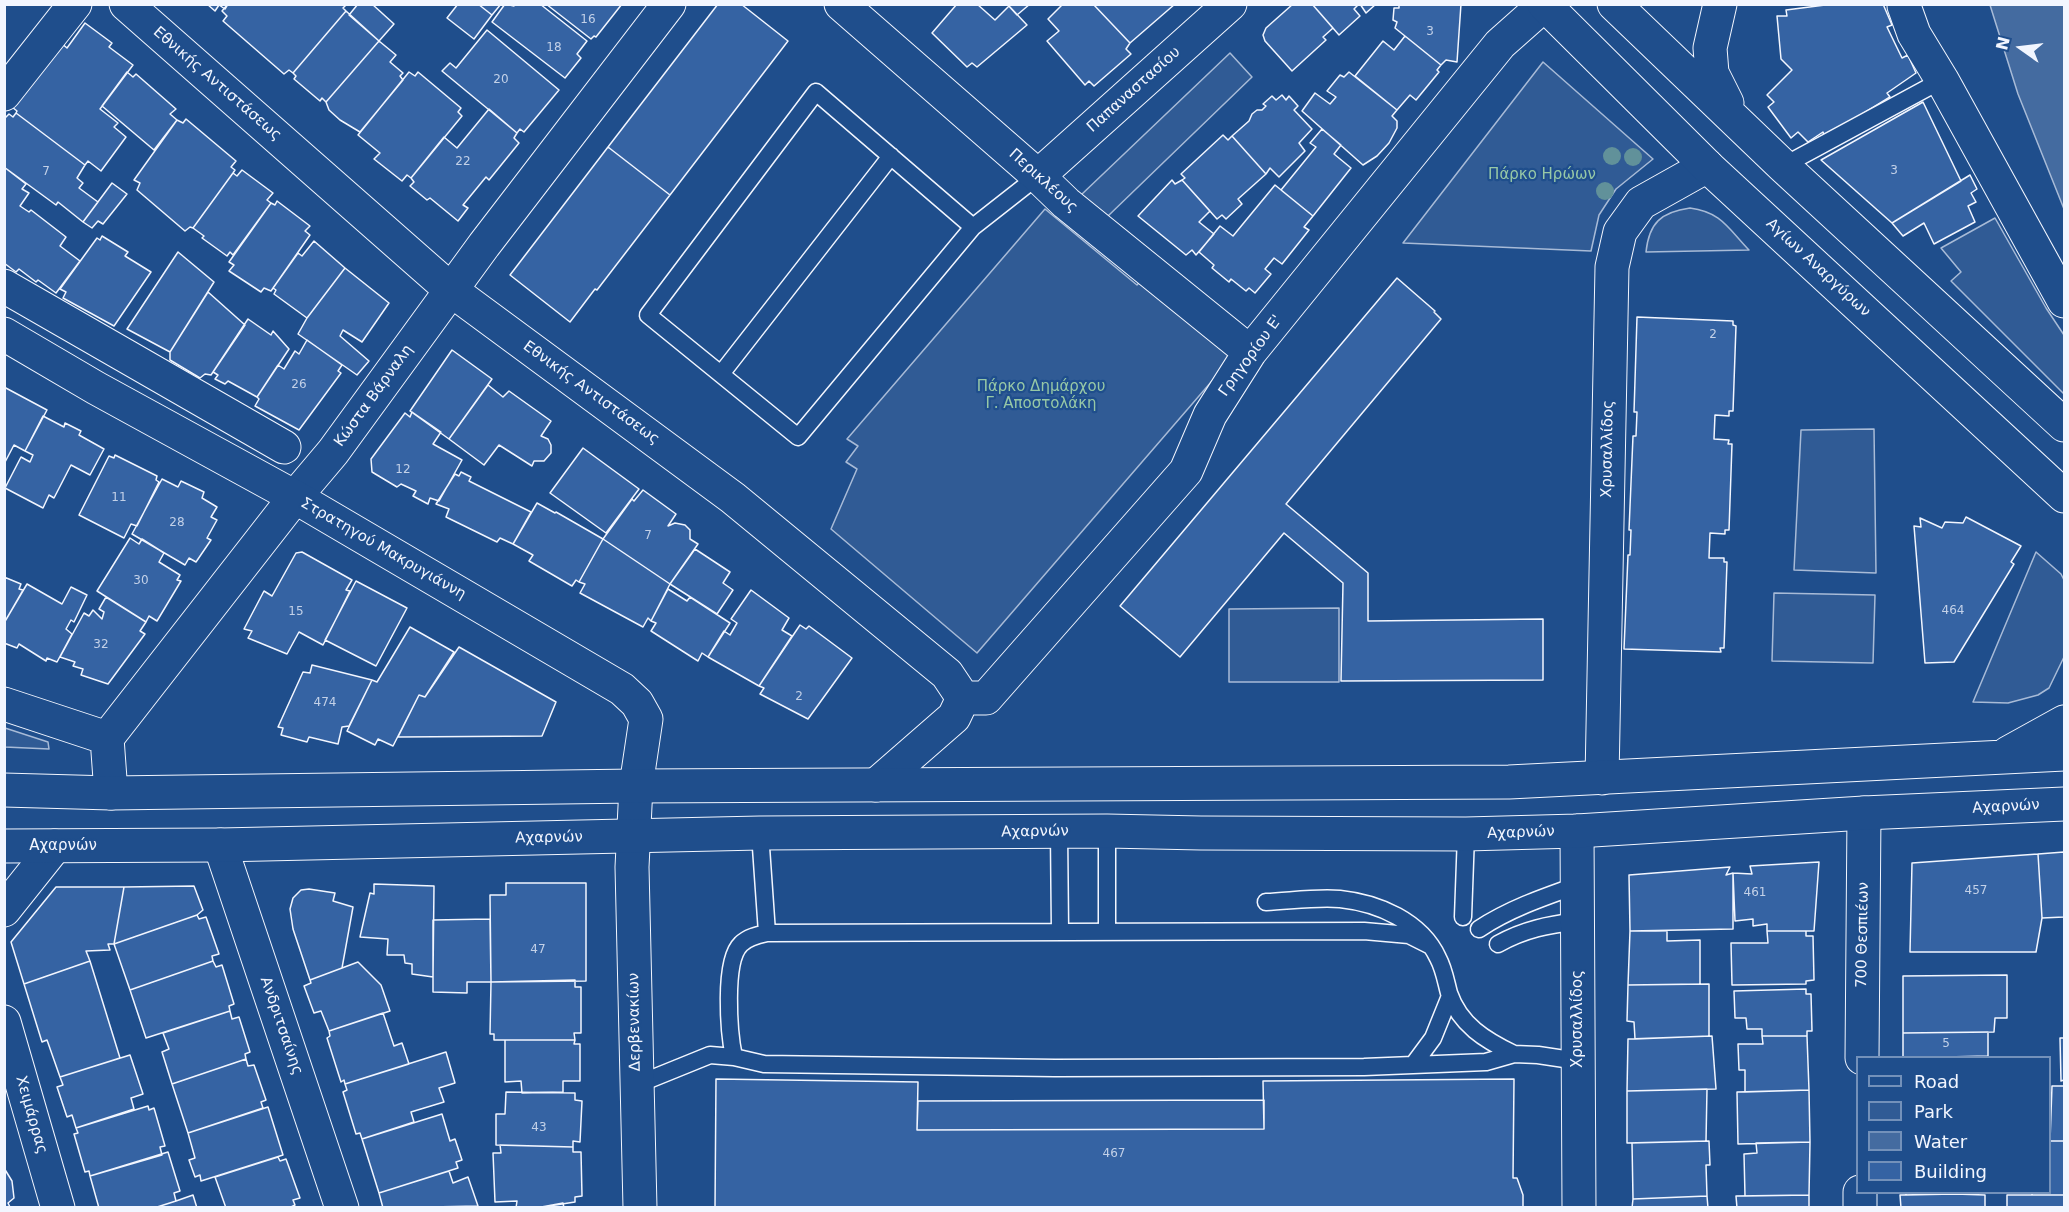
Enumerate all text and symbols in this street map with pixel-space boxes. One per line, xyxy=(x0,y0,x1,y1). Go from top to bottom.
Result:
house number: 16 xyxy=(580,13,596,27)
north arrow xyxy=(1991,18,2051,78)
street label: Εθνικής Αντιστάσεως xyxy=(149,23,285,145)
house number: 3 xyxy=(1426,25,1434,39)
text: N xyxy=(1992,35,2014,52)
house number: 18 xyxy=(546,41,562,55)
street label: Παπαναστασίου xyxy=(1084,43,1184,137)
house number: 20 xyxy=(493,73,509,87)
street label: Περικλέους xyxy=(1005,145,1081,217)
house number: 22 xyxy=(455,155,471,169)
house number: 3 xyxy=(1890,164,1898,178)
house number: 7 xyxy=(42,165,50,179)
park label: Πάρκο Ηρώων xyxy=(1488,166,1596,184)
street label: Αγίων Αναργύρων xyxy=(1762,215,1874,321)
street label: Γρηγορίου Ε' xyxy=(1215,312,1287,400)
house number: 2 xyxy=(1709,328,1717,342)
street label: Εθνικής Αντιστάσεως xyxy=(519,337,663,449)
street label: Κώστα Βάρναλη xyxy=(331,341,417,451)
house number: 26 xyxy=(291,378,307,392)
park label: Πάρκο Δημάρχου Γ. Αποστολάκη xyxy=(977,378,1105,413)
street label: Χρυσαλλίδος xyxy=(1598,400,1618,498)
house number: 12 xyxy=(395,463,411,477)
house number: 11 xyxy=(111,491,127,505)
street label: Στρατηγού Μακρυγιάννη xyxy=(297,494,469,604)
house number: 28 xyxy=(169,516,185,530)
house number: 7 xyxy=(644,529,652,543)
house number: 30 xyxy=(133,574,149,588)
house number: 464 xyxy=(1942,604,1964,618)
house number: 15 xyxy=(288,605,304,619)
house number: 32 xyxy=(93,638,109,652)
house number: 2 xyxy=(795,690,803,704)
house number: 474 xyxy=(314,696,336,710)
street label: Αχαρνών xyxy=(1972,796,2040,818)
street label: Αχαρνών xyxy=(1001,822,1069,842)
street label: Αχαρνών xyxy=(1487,823,1555,843)
street label: Αχαρνών xyxy=(515,828,583,848)
street label: Αχαρνών xyxy=(29,837,97,855)
street label: 700 Θεσπιέων xyxy=(1853,882,1873,988)
house number: 457 xyxy=(1965,884,1987,898)
house number: 461 xyxy=(1744,886,1766,900)
house number: 47 xyxy=(530,943,546,957)
street label: Χρυσαλλίδος xyxy=(1569,970,1587,1068)
street label: Δερβενακίων xyxy=(625,973,645,1071)
street label: Ανδριτσαίνης xyxy=(256,975,306,1077)
house number: 5 xyxy=(1942,1037,1950,1051)
legend xyxy=(1856,1056,2051,1194)
text: Road xyxy=(1914,1071,1959,1092)
street label: Χειμάρρας xyxy=(11,1074,51,1156)
text: Park xyxy=(1914,1101,1953,1122)
house number: 43 xyxy=(531,1121,547,1135)
text: Water xyxy=(1914,1131,1967,1152)
house number: 467 xyxy=(1103,1147,1125,1161)
text: Building xyxy=(1914,1161,1987,1182)

